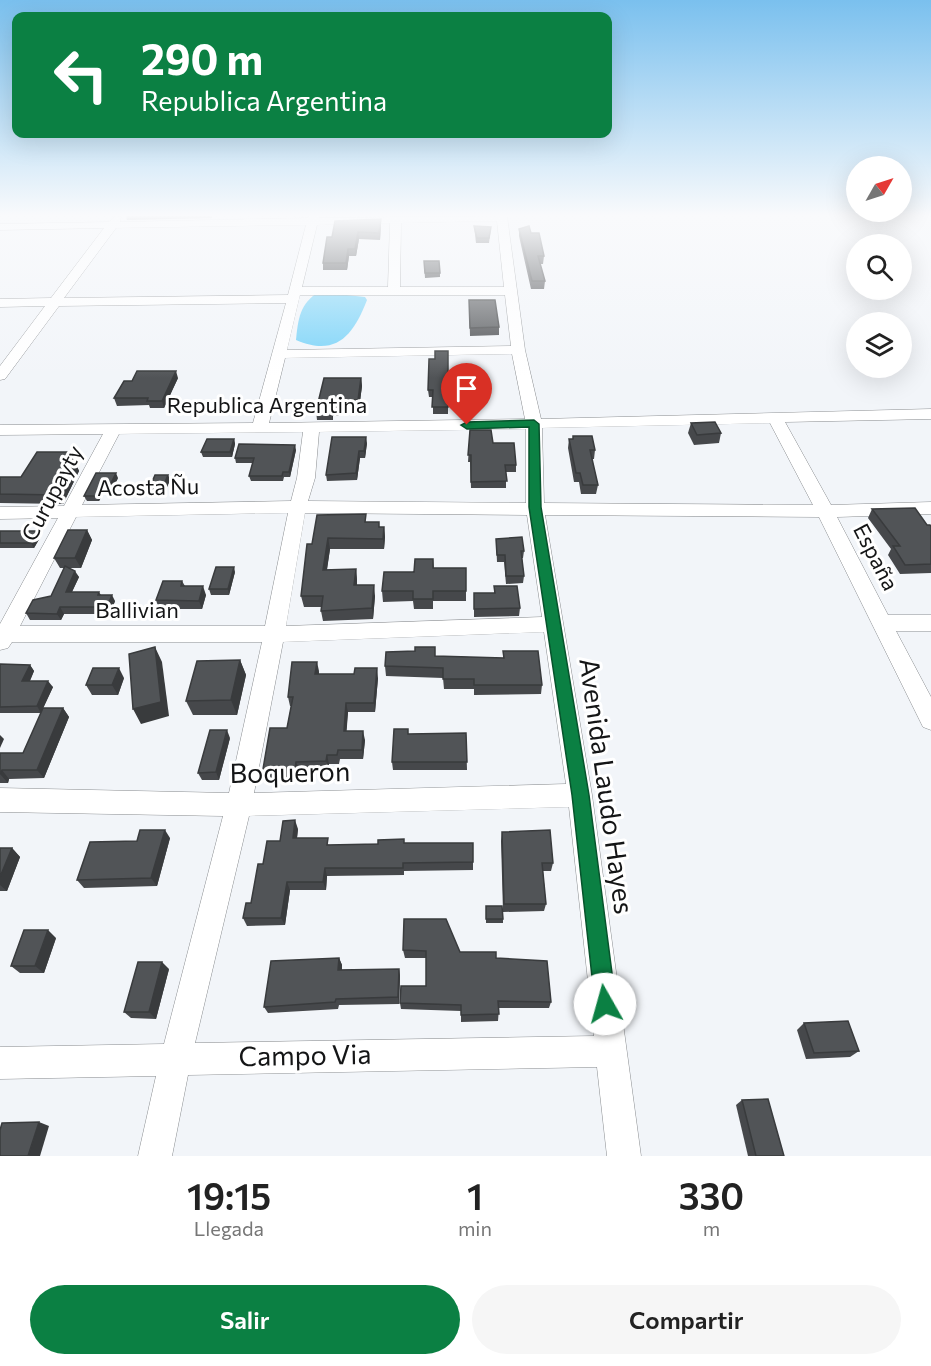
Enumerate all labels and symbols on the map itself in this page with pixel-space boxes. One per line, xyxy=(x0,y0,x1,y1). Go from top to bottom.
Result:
north arrow xyxy=(846,156,912,222)
pin xyxy=(441,363,492,425)
street label: Republica Argentina xyxy=(167,391,367,418)
street label: Curupayty xyxy=(15,440,88,545)
street label: Acosta Ñu xyxy=(97,472,199,501)
street label: España xyxy=(848,519,905,595)
street label: Ballivian xyxy=(95,596,179,623)
street label: Avenida Laudo Hayes xyxy=(573,656,642,916)
street label: Boqueron xyxy=(229,754,351,789)
position arrow xyxy=(573,972,637,1036)
street label: Campo Via xyxy=(238,1037,372,1072)

